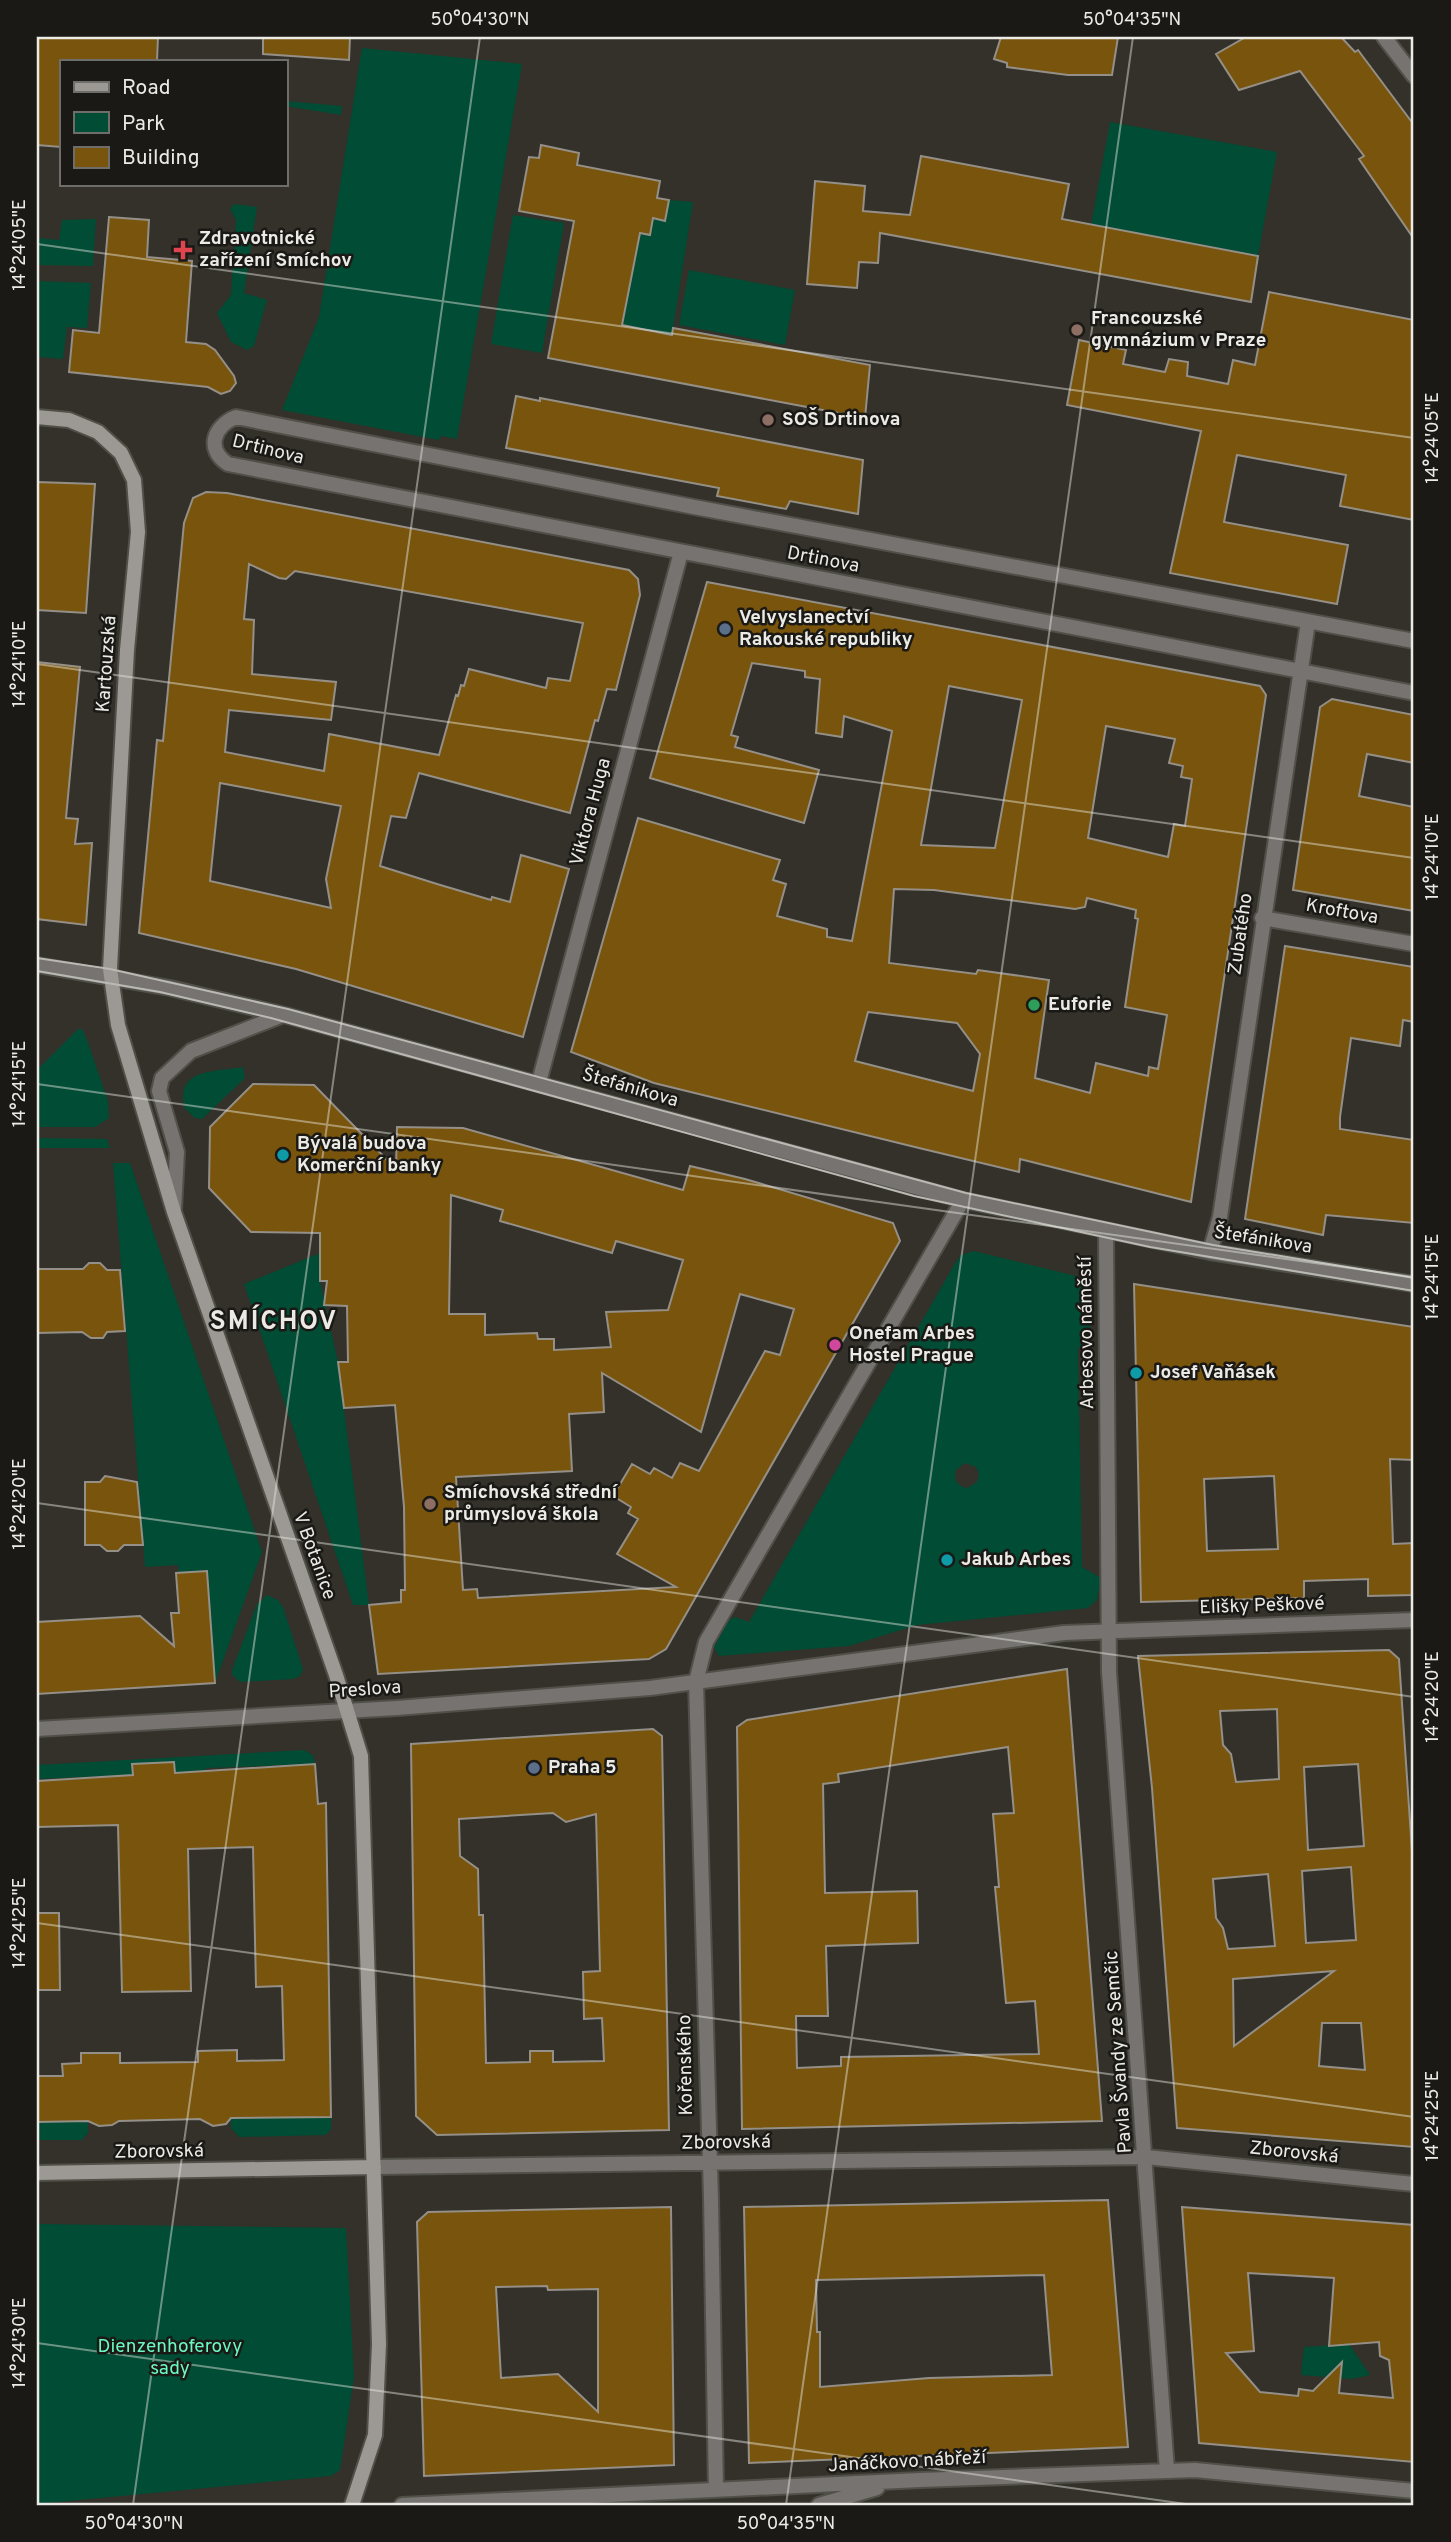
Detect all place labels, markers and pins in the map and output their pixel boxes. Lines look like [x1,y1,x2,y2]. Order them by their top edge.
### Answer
place label: Zdravotnické zařízení Smíchov [199,227,352,273]
marker: Zdravotnické zařízení Smíchov [173,240,193,260]
place label: Francouzské gymnázium v Praze [1091,307,1266,353]
marker: Francouzské gymnázium v Praze [1069,322,1085,338]
place label: SOŠ Drtinova [782,407,900,432]
marker: SOŠ Drtinova [760,412,776,428]
place label: Velvyslanectví Rakouské republiky [739,606,913,652]
marker: Velvyslanectví Rakouské republiky [717,621,733,637]
place label: Euforie [1048,993,1112,1017]
marker: Euforie [1026,997,1042,1013]
place label: Bývalá budova Komerční banky [297,1132,442,1178]
marker: Bývalá budova Komerční banky [275,1147,291,1163]
place label: Onefam Arbes Hostel Prague [849,1322,975,1368]
marker: Onefam Arbes Hostel Prague [827,1337,843,1353]
place label: Josef Vaňásek [1150,1361,1276,1385]
marker: Josef Vaňásek [1128,1365,1144,1381]
place label: Smíchovská střední průmyslová škola [444,1481,619,1527]
marker: Smíchovská střední průmyslová škola [422,1496,438,1512]
place label: Jakub Arbes [961,1548,1071,1572]
marker: Jakub Arbes [939,1552,955,1568]
place label: Praha 5 [548,1756,617,1780]
marker: Praha 5 [526,1760,542,1776]

